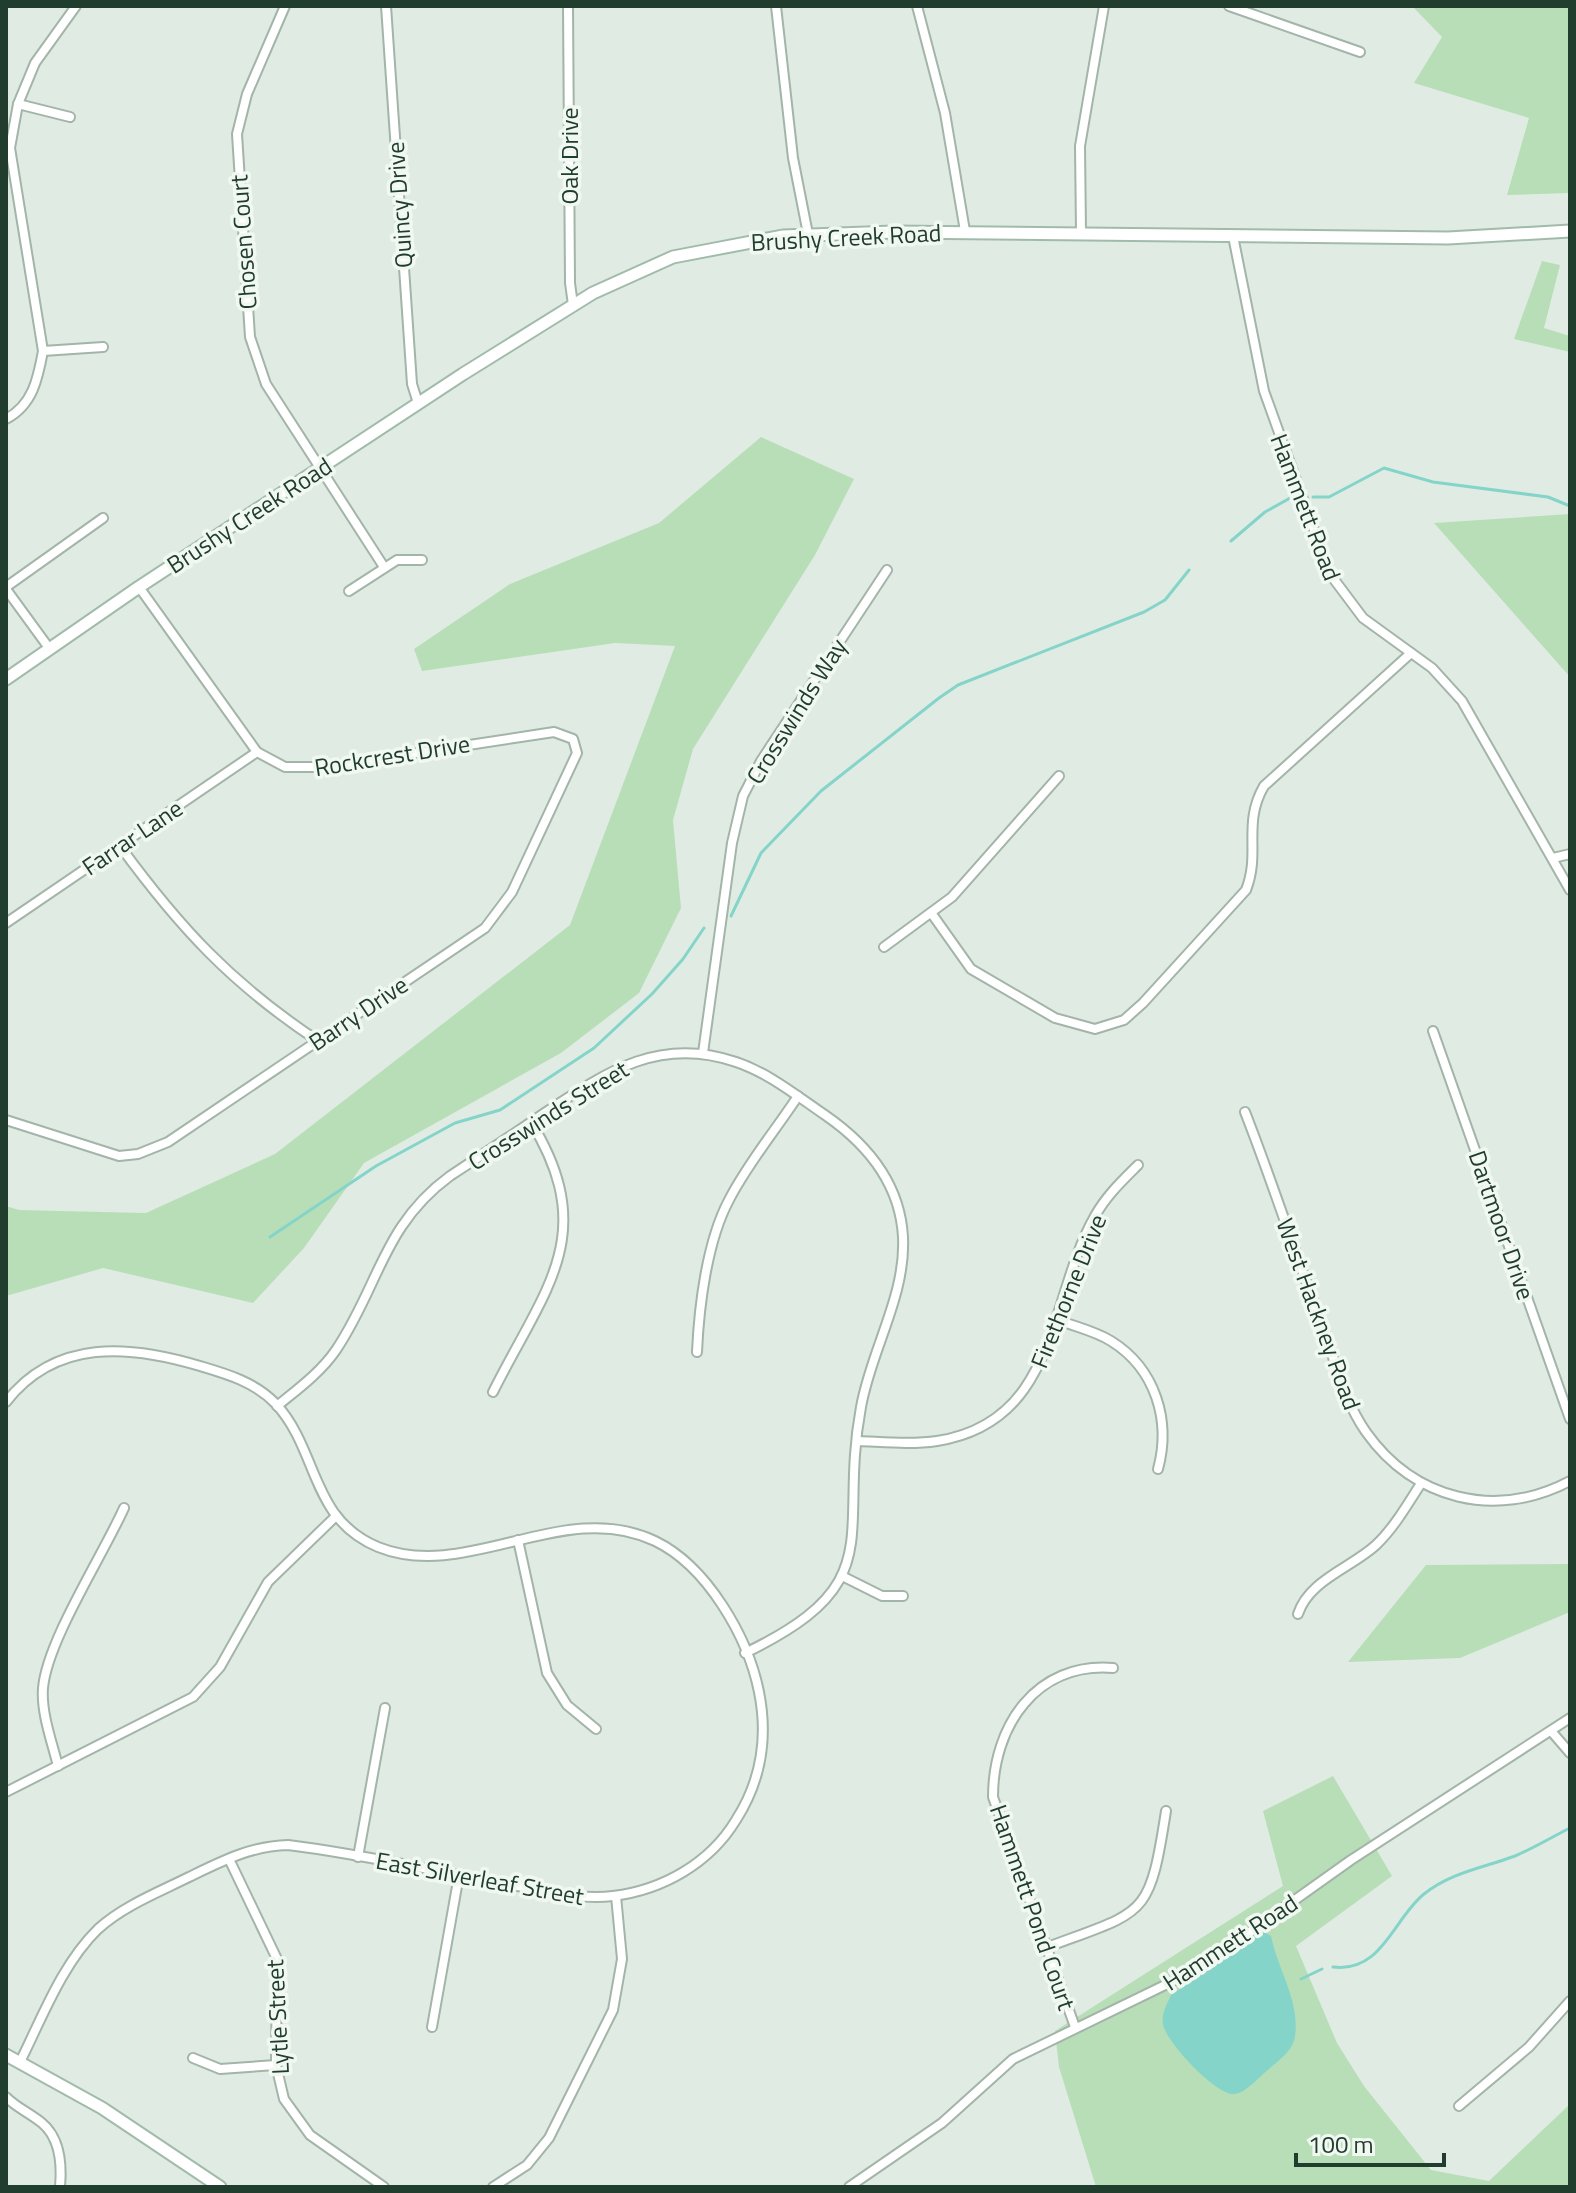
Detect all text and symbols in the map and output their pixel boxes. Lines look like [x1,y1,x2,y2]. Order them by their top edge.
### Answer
street label: Oak Drive [551,107,587,205]
street label: Quincy Drive [377,141,421,269]
street label: Chosen Court [220,173,266,311]
street label: Brushy Creek Road [750,214,942,260]
street label: Hammett Road [1262,428,1350,586]
street label: Brushy Creek Road [159,448,339,582]
street label: Crosswinds Way [737,631,855,791]
street label: Rockcrest Drive [312,725,472,785]
street label: Farrar Lane [74,790,190,884]
street label: Barry Drive [301,967,415,1059]
street label: Crosswinds Street [461,1051,636,1179]
street label: Dartmoor Drive [1460,1146,1544,1304]
street label: Firethorne Drive [1021,1209,1115,1373]
street label: West Hackney Road [1268,1213,1370,1415]
street label: Hammett Pond Court [981,1799,1085,2015]
street label: East Silverleaf Street [373,1842,587,1914]
street label: Hammett Road [1155,1885,1305,1999]
street label: Lytle Street [256,1958,298,2075]
scale bar [1296,2117,1444,2167]
text: 100 m [1308,2126,1374,2162]

